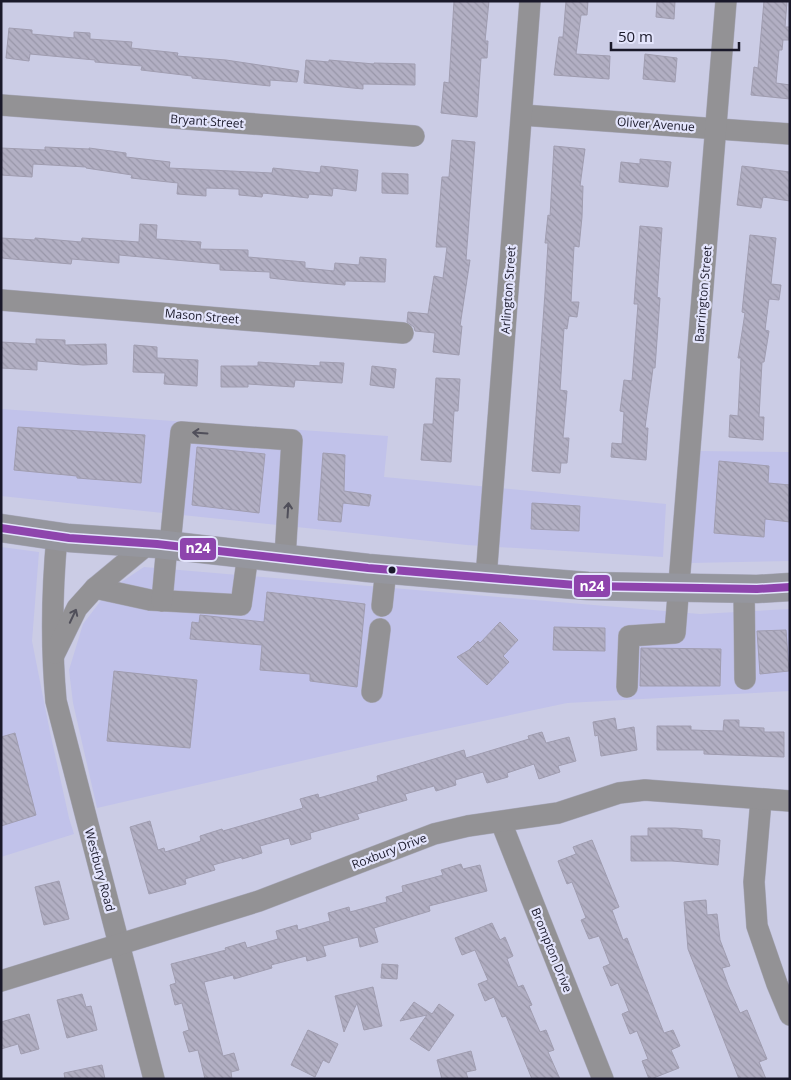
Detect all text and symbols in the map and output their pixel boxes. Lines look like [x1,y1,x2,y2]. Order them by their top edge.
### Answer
scale bar [611,20,738,52]
text: 50 m [618,26,653,46]
street label: Bryant Street [170,110,244,132]
street label: Oliver Avenue [617,113,696,135]
street label: Barrington Street [690,245,716,343]
street label: Arlington Street [496,246,520,334]
street label: Mason Street [164,304,240,328]
one-way arrow [192,428,208,438]
one-way arrow [283,502,292,518]
line badge: n24 [179,537,217,561]
text: n24 [185,538,211,557]
unlabelled marker [387,565,397,575]
line badge: n24 [573,574,611,598]
text: n24 [579,576,605,595]
one-way arrow [69,609,78,624]
street label: Westbury Road [81,827,119,913]
street label: Roxbury Drive [349,829,429,873]
street label: Brompton Drive [527,905,577,995]

